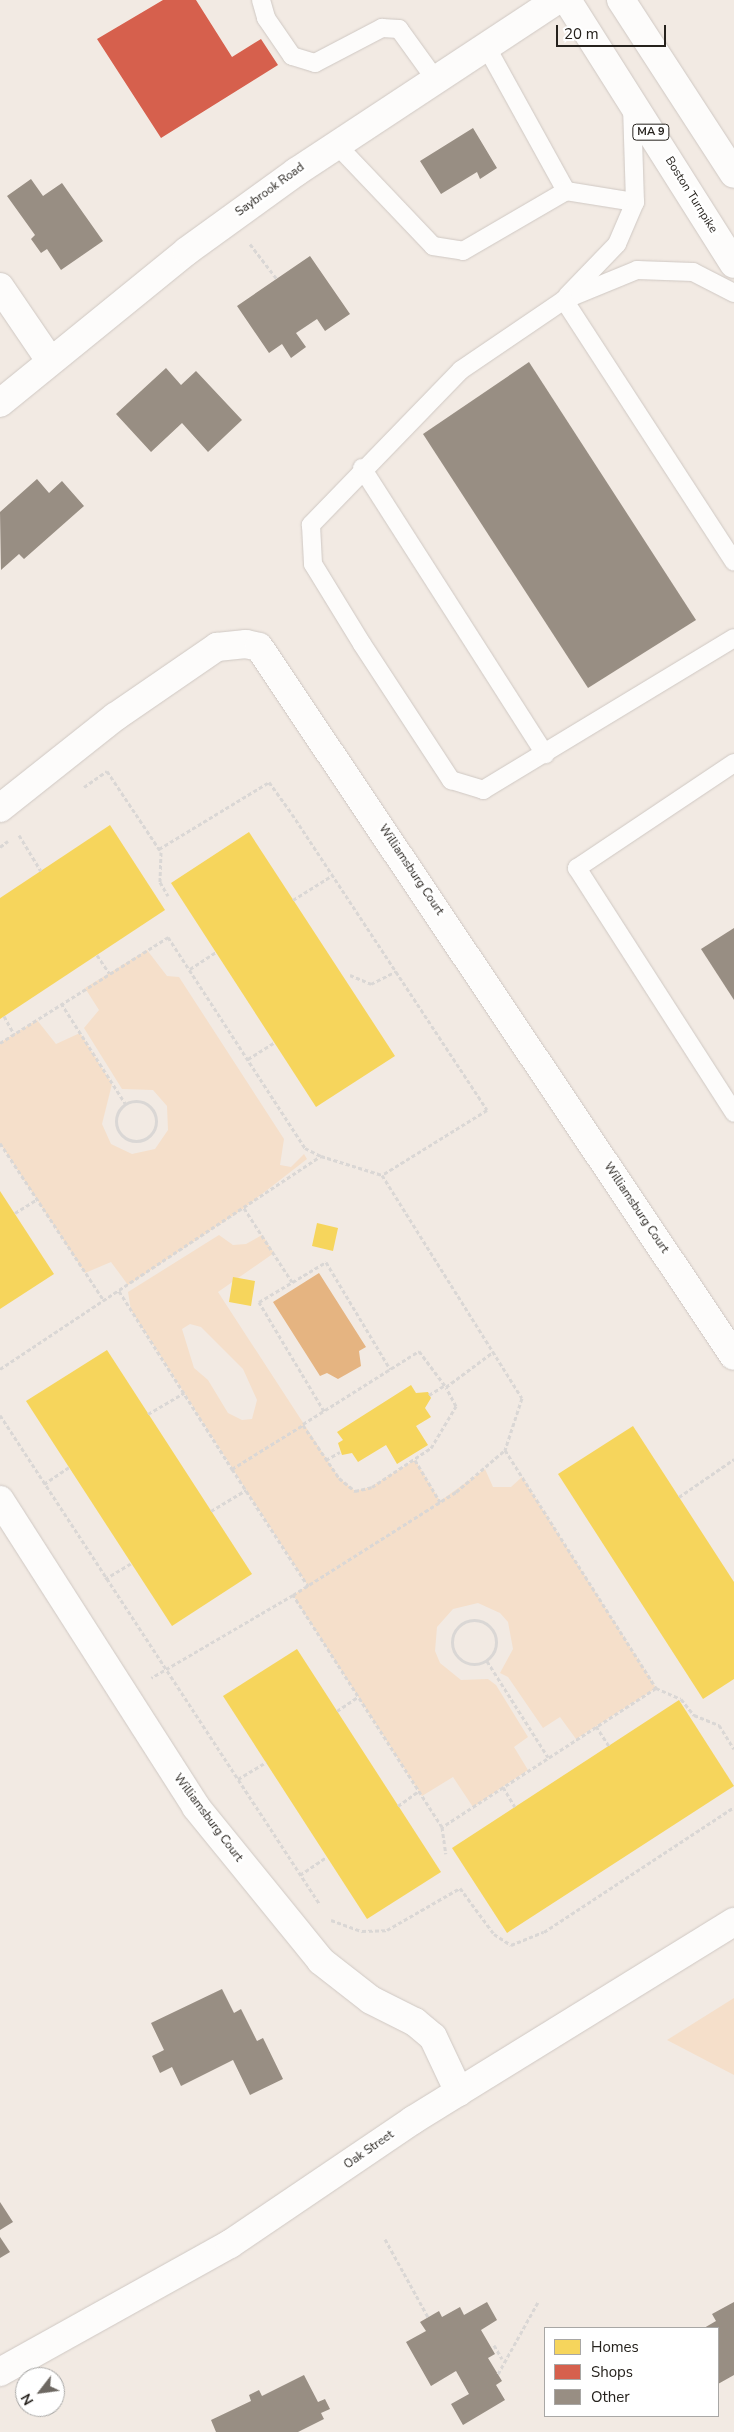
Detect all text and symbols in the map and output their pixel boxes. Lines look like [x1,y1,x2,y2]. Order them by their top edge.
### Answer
scale bar [559,15,669,47]
text: 20 m [564,24,599,44]
road number: MA 9 [632,124,670,140]
street label: Boston Turnpike [662,154,720,236]
street label: Saybrook Road [233,160,307,220]
street label: Williamsburg Court [375,822,447,918]
street label: Williamsburg Court [600,1160,672,1256]
street label: Williamsburg Court [170,1771,246,1865]
street label: Oak Street [341,2128,397,2172]
legend [544,2327,719,2417]
text: Homes [591,2337,639,2357]
text: Shops [591,2362,633,2382]
north arrow [15,2367,65,2417]
text: Other [591,2387,630,2407]
text: N [17,2390,38,2409]

